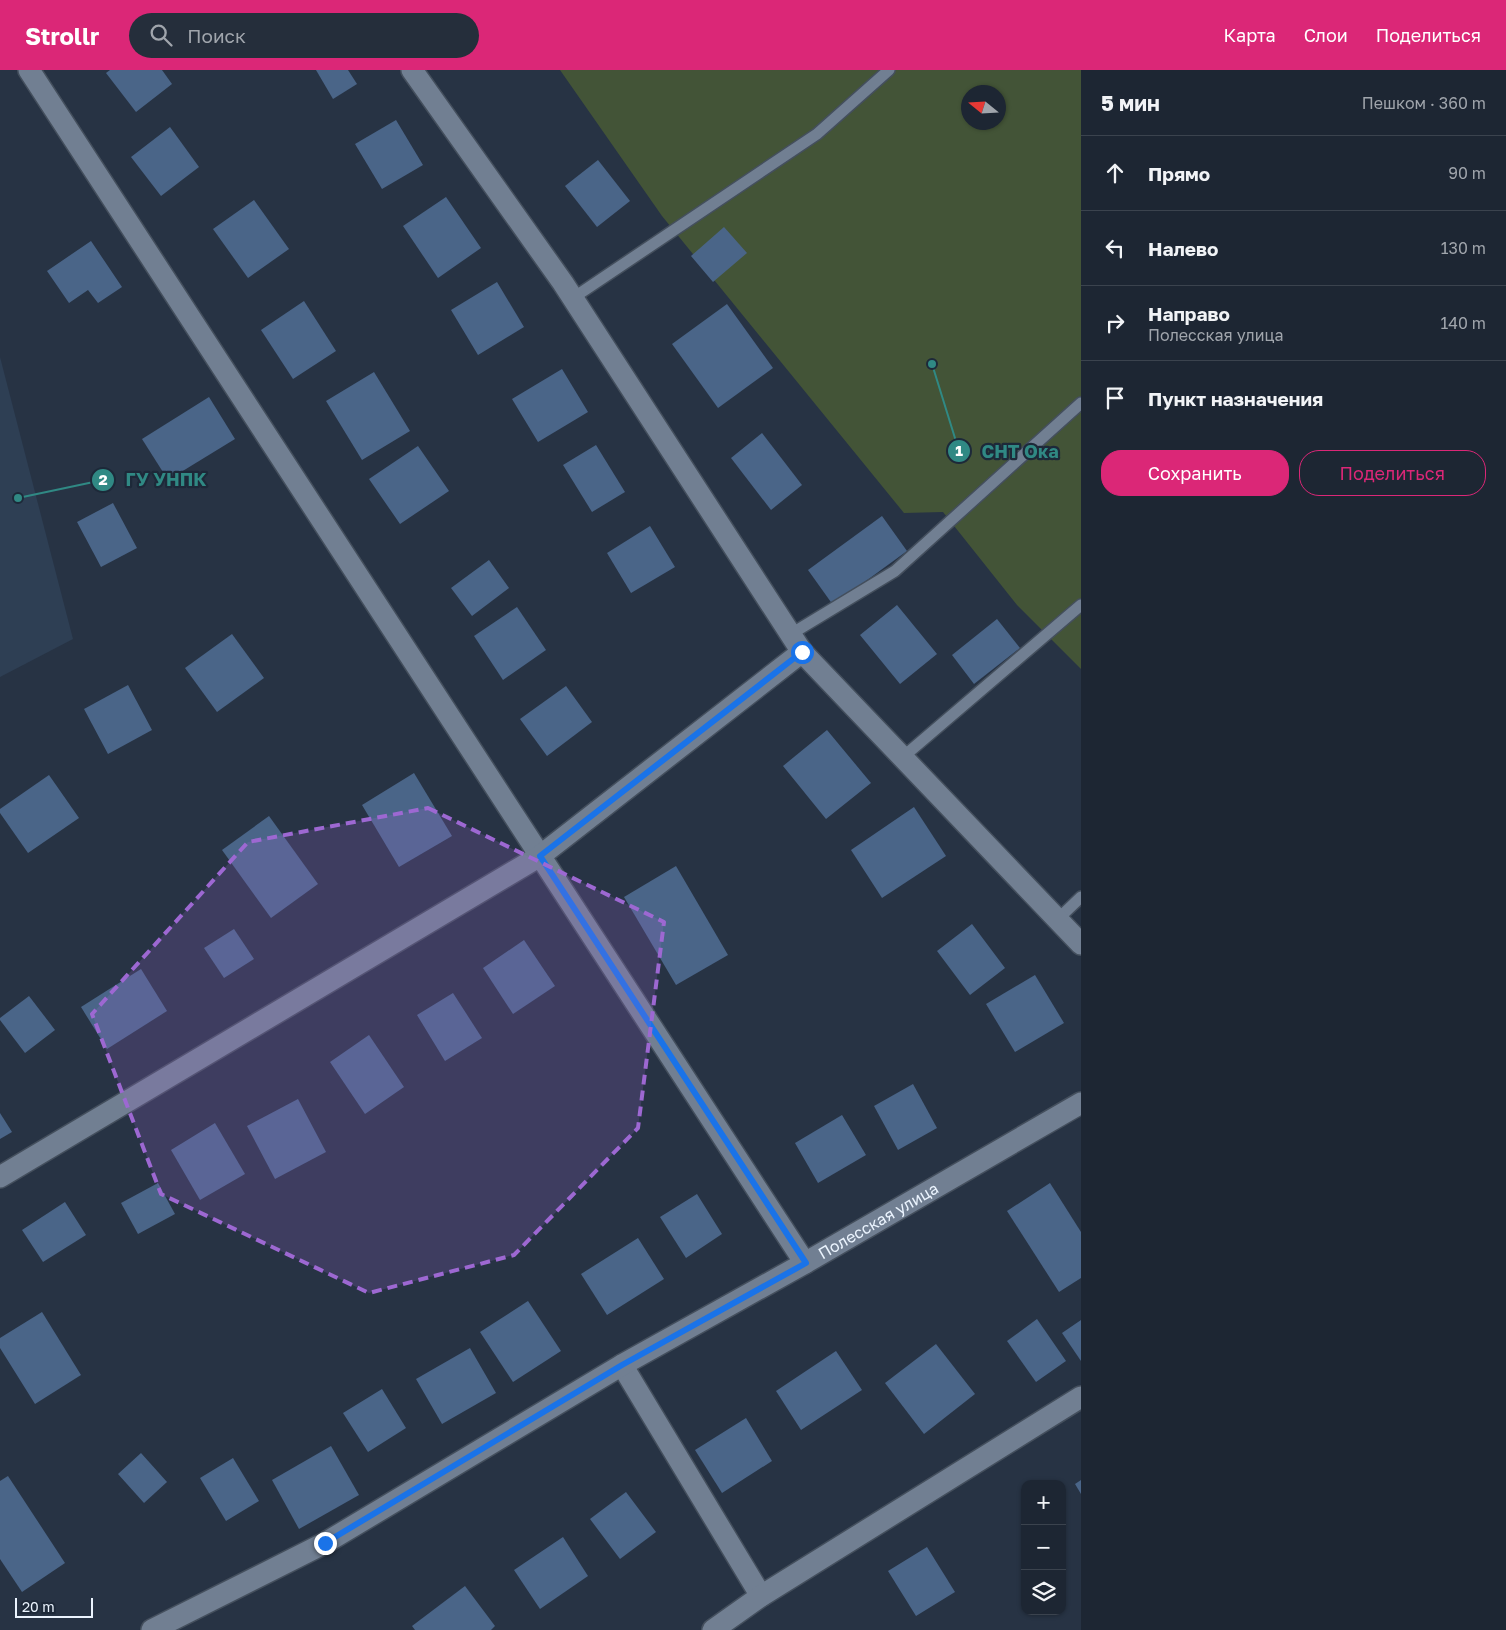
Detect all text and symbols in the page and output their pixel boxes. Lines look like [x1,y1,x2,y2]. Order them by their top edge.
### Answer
search box [129,13,479,58]
text: Strollr [25,21,99,50]
icon: search [147,21,175,49]
text: Поиск [187,24,246,47]
text: Карта [1224,24,1276,46]
text: Слои [1304,24,1348,46]
text: Поделиться [1376,24,1481,46]
north arrow [961,85,1006,130]
text: 5 мин [1101,90,1160,116]
text: Пешком · 360 m [1362,93,1486,113]
icon: ahead [1101,159,1129,187]
text: Прямо [1148,162,1210,185]
text: 90 m [1448,163,1486,183]
icon: left [1101,234,1129,262]
text: Налево [1148,237,1218,260]
text: 130 m [1441,238,1486,258]
text: Направо [1148,302,1230,325]
icon: right [1101,309,1129,337]
text: 140 m [1440,313,1486,333]
text: Полесская улица [1148,325,1284,345]
icon: arrive [1101,384,1129,412]
text: Пункт назначения [1148,387,1323,410]
callout: СНТ Ока [946,435,1068,468]
text: СНТ Ока [981,440,1059,462]
text: 1 [955,441,963,459]
button: Сохранить [1101,450,1289,496]
button: Поделиться [1299,450,1486,496]
callout: ГУ УНПК [91,463,217,496]
text: ГУ УНПК [126,468,206,490]
text: 2 [98,470,108,488]
route start [791,641,814,664]
street label: Полесская улица [814,1178,942,1263]
map controls [1021,1480,1066,1615]
button: + [1021,1480,1066,1525]
button: − [1021,1525,1066,1570]
route end [314,1532,337,1555]
button: layers [1021,1570,1066,1615]
scale bar [15,1595,92,1618]
text: 20 m [22,1598,55,1615]

